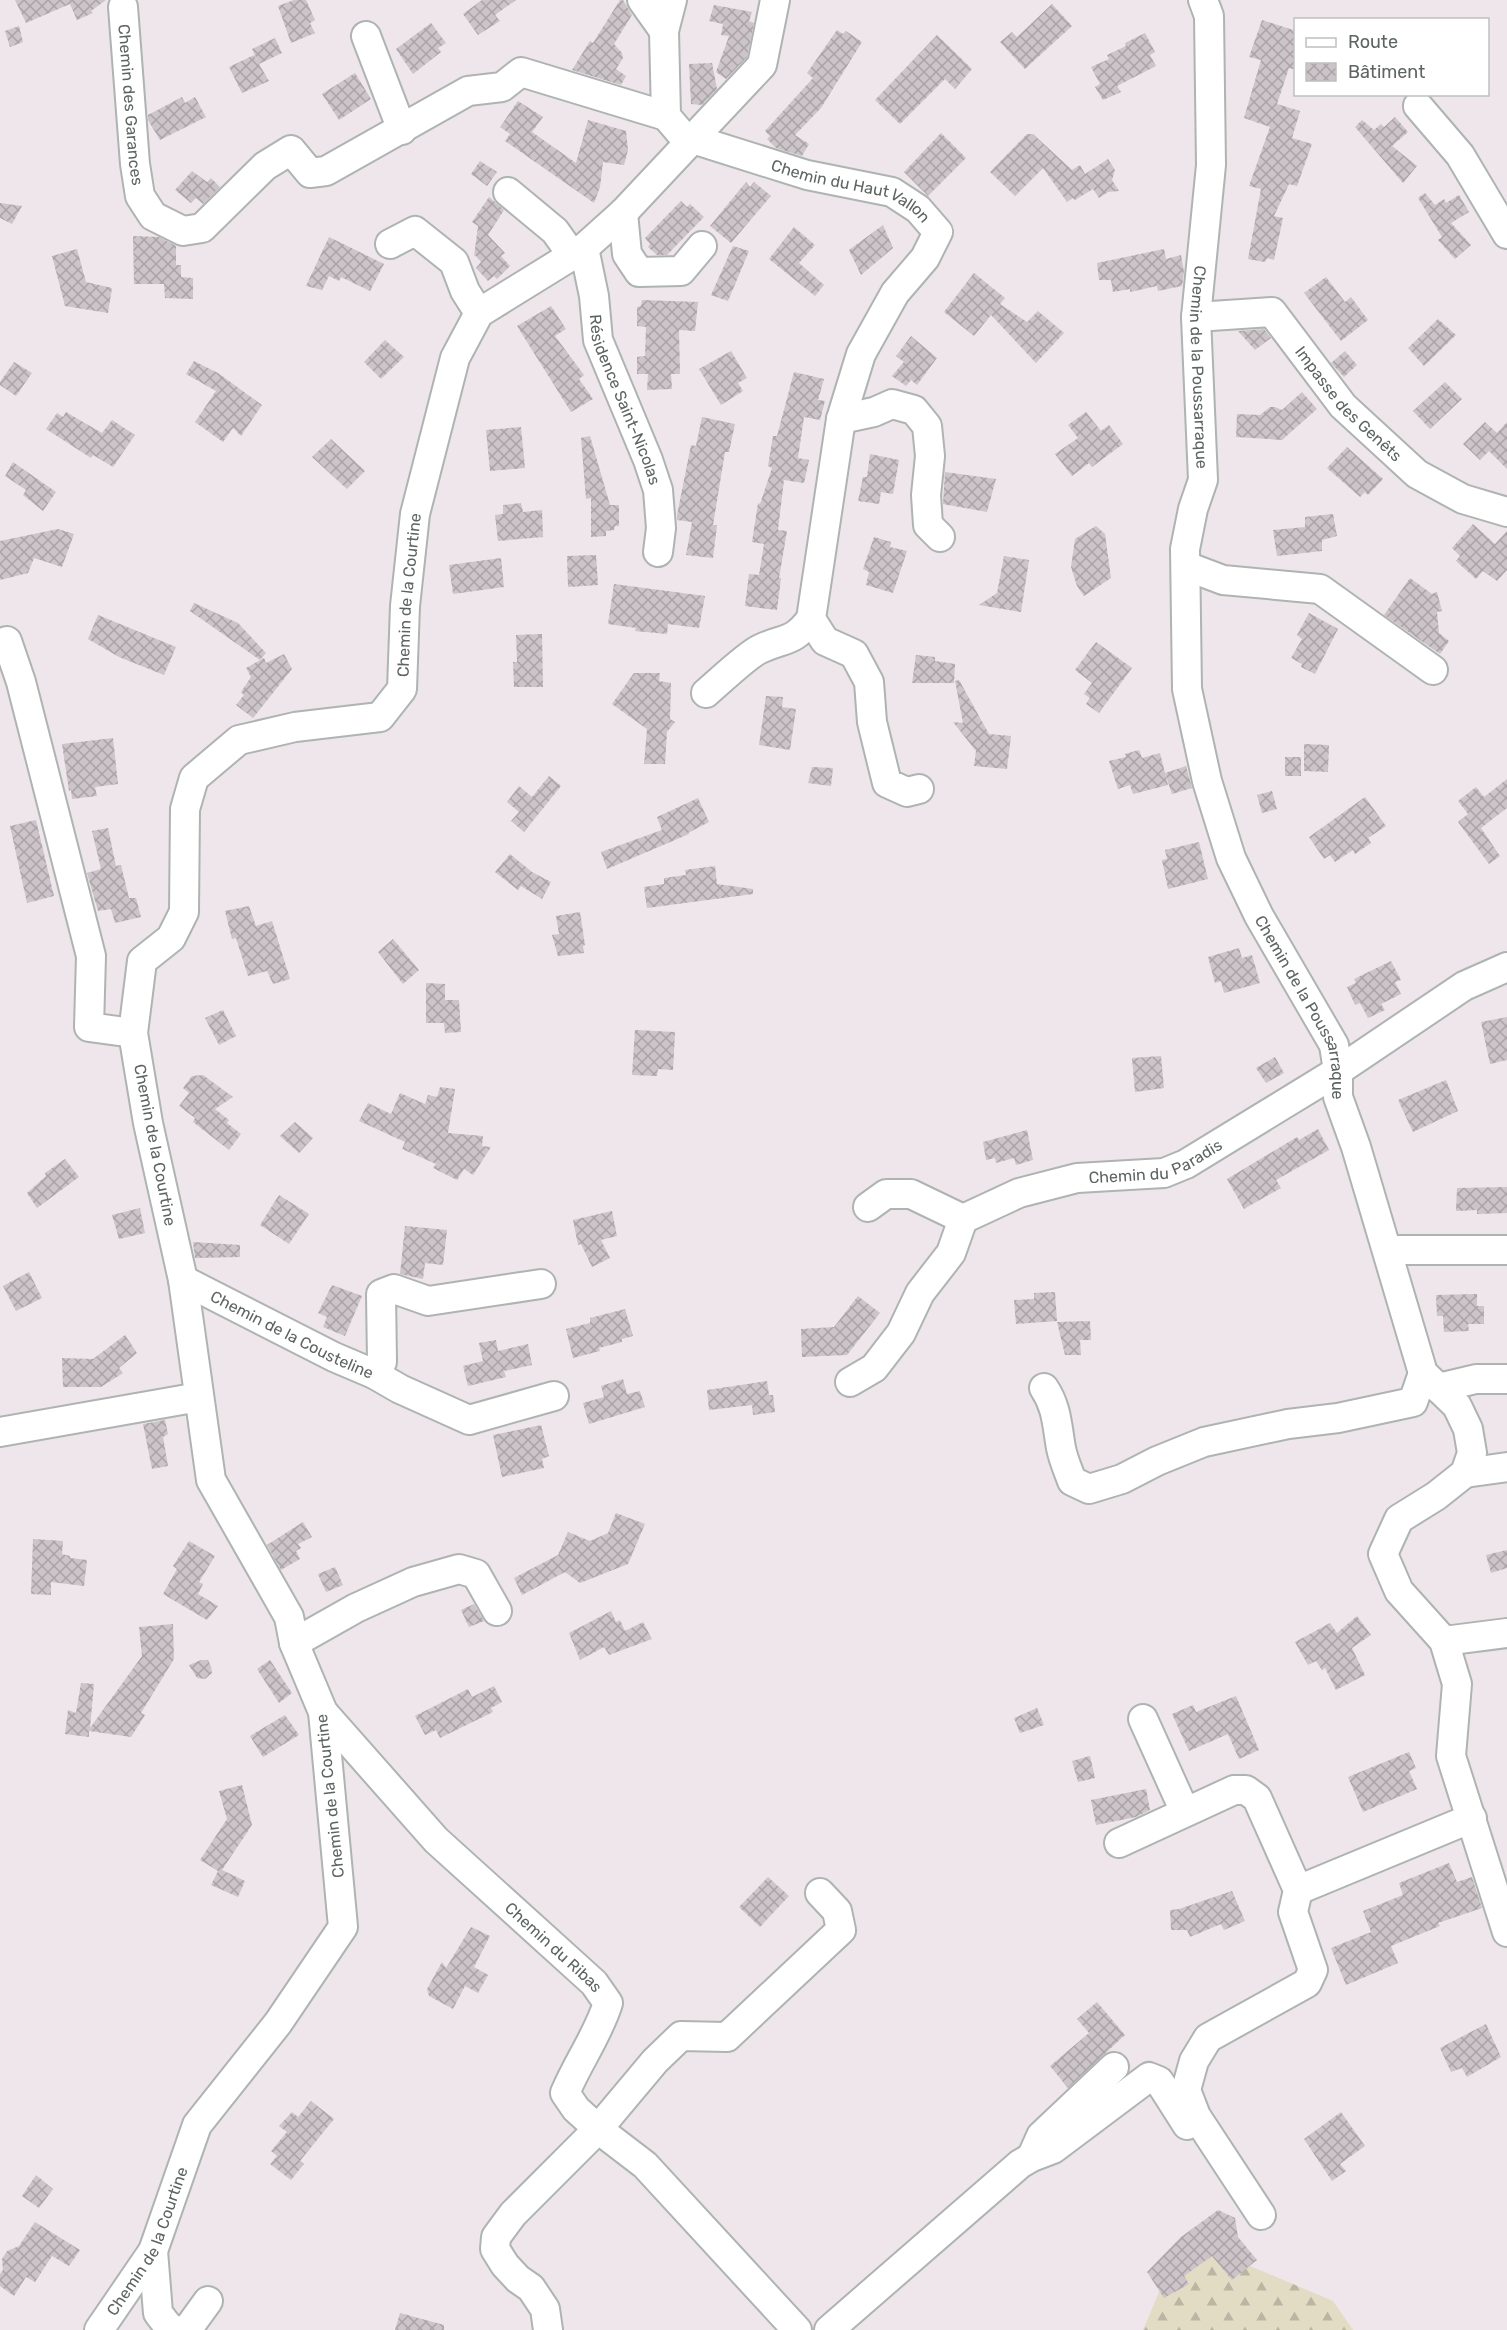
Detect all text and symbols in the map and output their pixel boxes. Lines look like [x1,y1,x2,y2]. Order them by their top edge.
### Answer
legend [1294,18,1489,96]
street label: Chemin des Garances [115,23,148,187]
text: Route [1348,31,1398,53]
text: Bâtiment [1348,61,1425,83]
street label: Chemin du Haut Vallon [769,155,935,226]
street label: Chemin de la Poussarraque [1186,265,1212,469]
street label: Résidence Saint-Nicolas [586,313,665,487]
street label: Impasse des Genêts [1292,342,1406,465]
street label: Chemin de la Courtine [393,512,425,677]
street label: Chemin de la Poussarraque [1251,912,1348,1100]
street label: Chemin de la Courtine [130,1062,180,1228]
street label: Chemin du Paradis [1088,1135,1225,1187]
street label: Chemin de la Cousteline [207,1286,377,1382]
street label: Chemin de la Courtine [312,1713,348,1879]
street label: Chemin du Ribas [501,1898,607,1996]
street label: Chemin de la Courtine [102,2164,191,2319]

